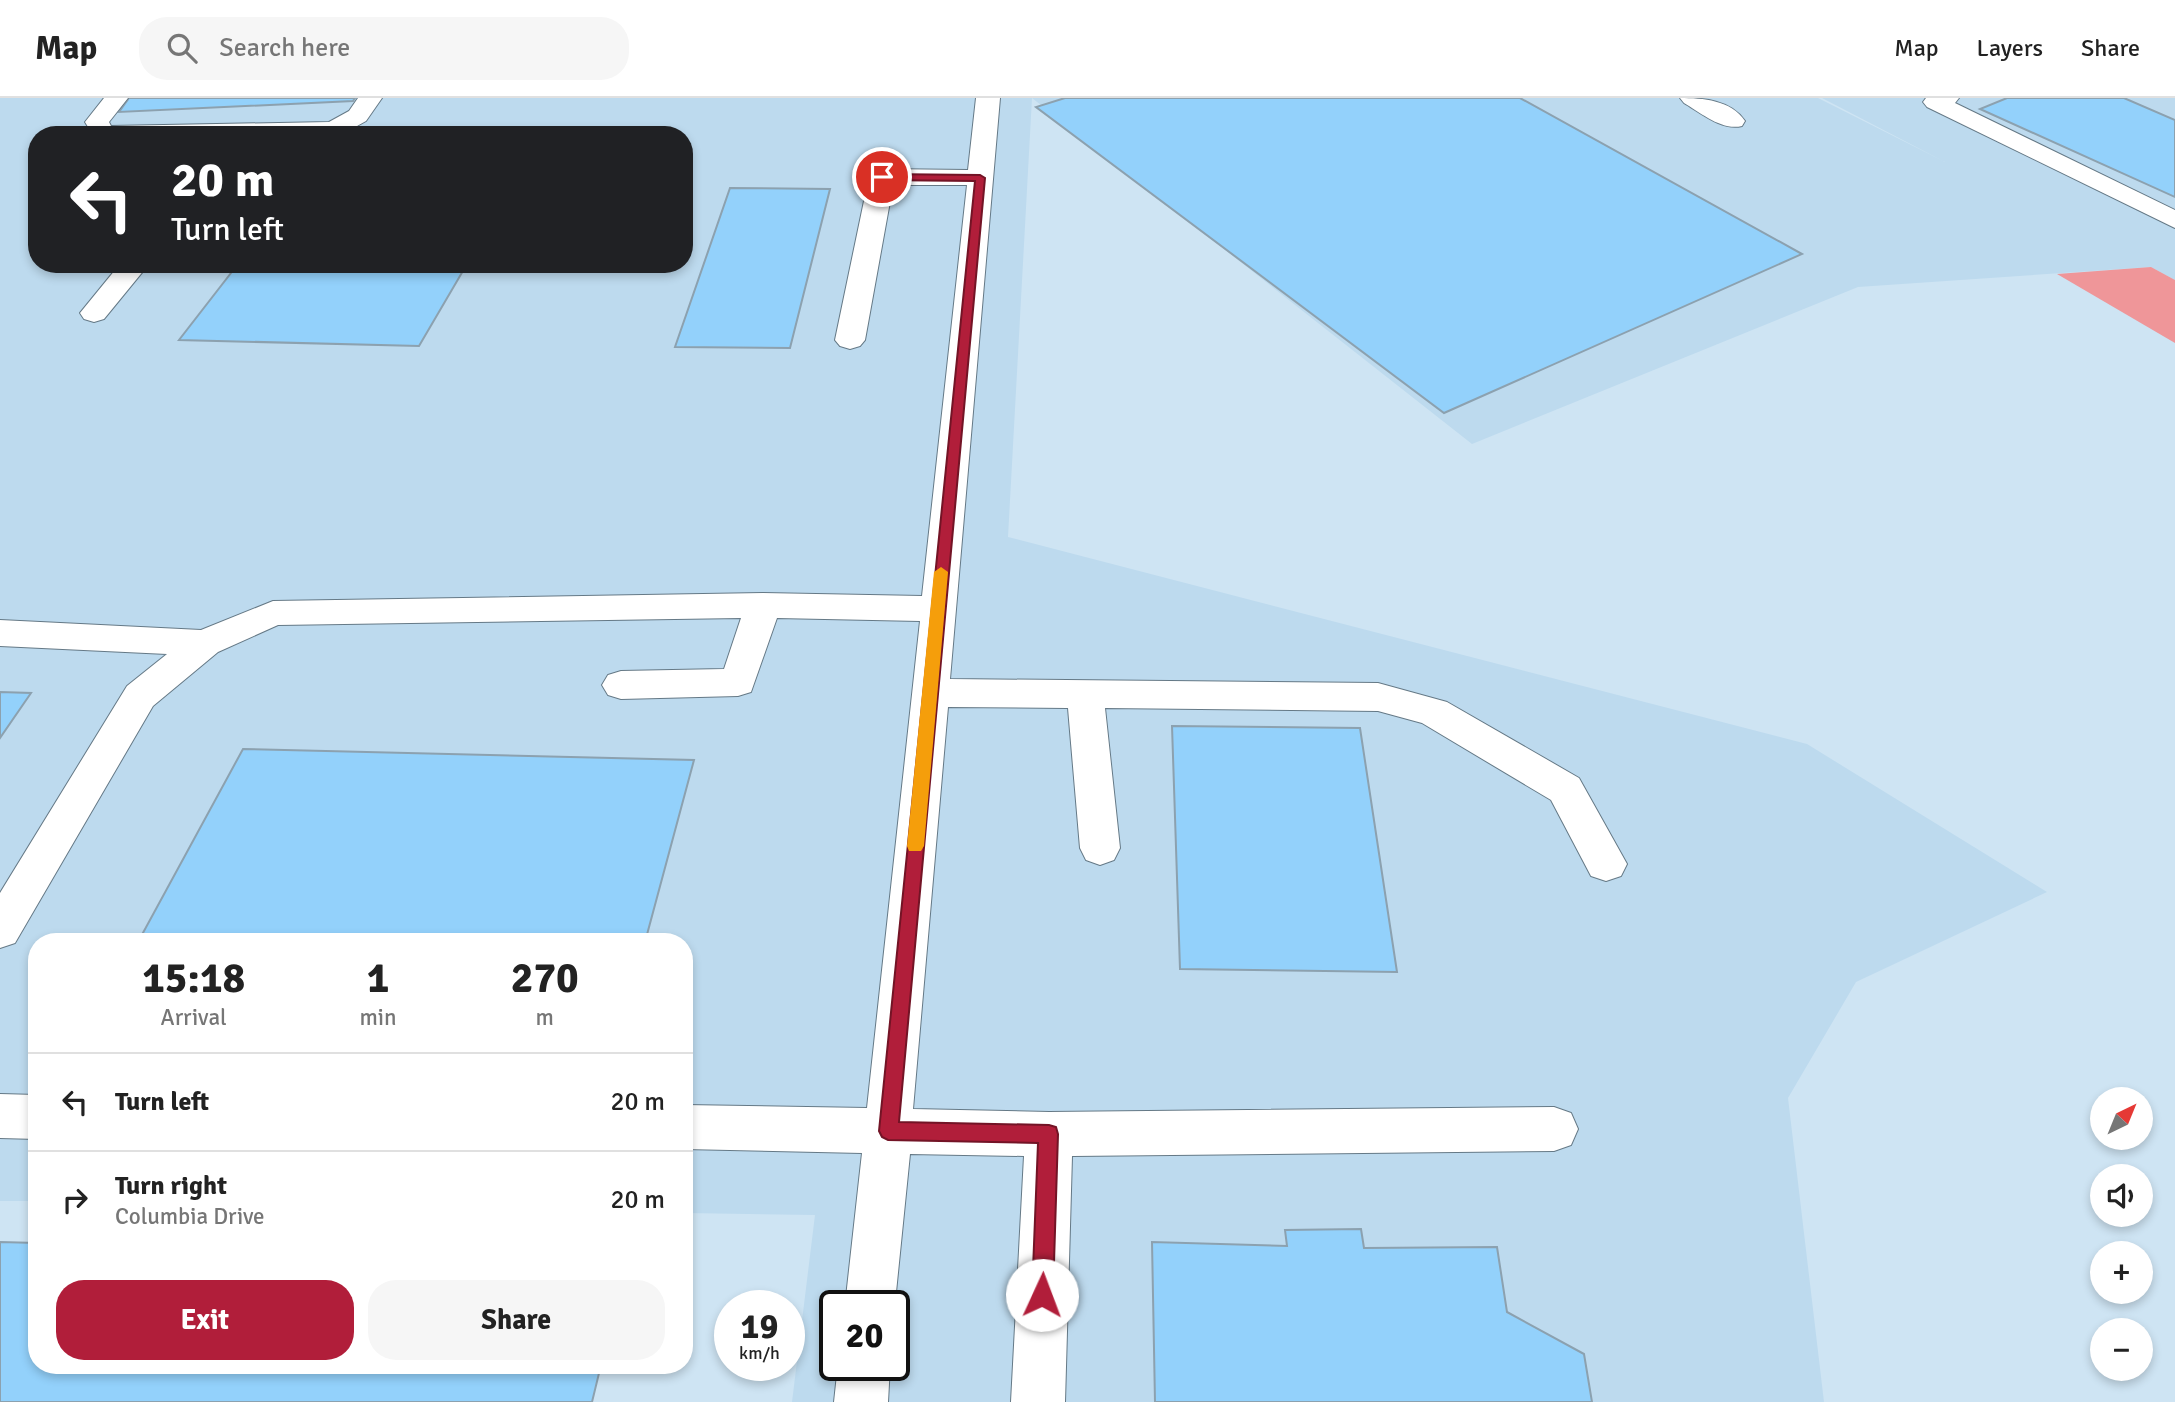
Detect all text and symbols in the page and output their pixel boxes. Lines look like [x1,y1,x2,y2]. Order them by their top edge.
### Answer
search box [139,17,629,80]
text: Map [35,28,97,69]
icon: search [163,29,201,67]
text: Search here [219,32,350,64]
text: Map [1894,33,1939,63]
text: Layers [1977,33,2043,63]
text: Share [2081,33,2140,63]
pin [852,147,912,207]
text: 20 m [171,150,274,210]
icon: left [56,154,147,245]
icon: arrive [863,158,901,196]
text: Turn left [171,210,284,249]
text: 15:18 [142,953,245,1004]
text: 1 [367,953,389,1004]
text: 270 [511,953,579,1004]
text: Arrival [161,1003,227,1032]
text: min [359,1003,397,1032]
text: m [536,1003,554,1032]
icon: left [56,1083,94,1121]
text: Turn left [115,1086,209,1118]
text: 20 m [610,1086,665,1118]
north arrow [2090,1087,2152,1150]
map controls [2090,1087,2153,1381]
button: sound [2090,1164,2153,1227]
text: Turn right [115,1170,227,1202]
icon: right [56,1181,94,1219]
text: 20 m [610,1184,665,1216]
text: Columbia Drive [115,1202,265,1231]
button: + [2090,1241,2153,1304]
position arrow [1005,1258,1079,1332]
button: Exit [56,1280,354,1360]
button: Share [368,1280,665,1360]
speed limit sign: 20 [819,1290,910,1381]
text: 19 [741,1305,778,1348]
button: − [2090,1318,2153,1381]
text: km/h [739,1342,780,1364]

